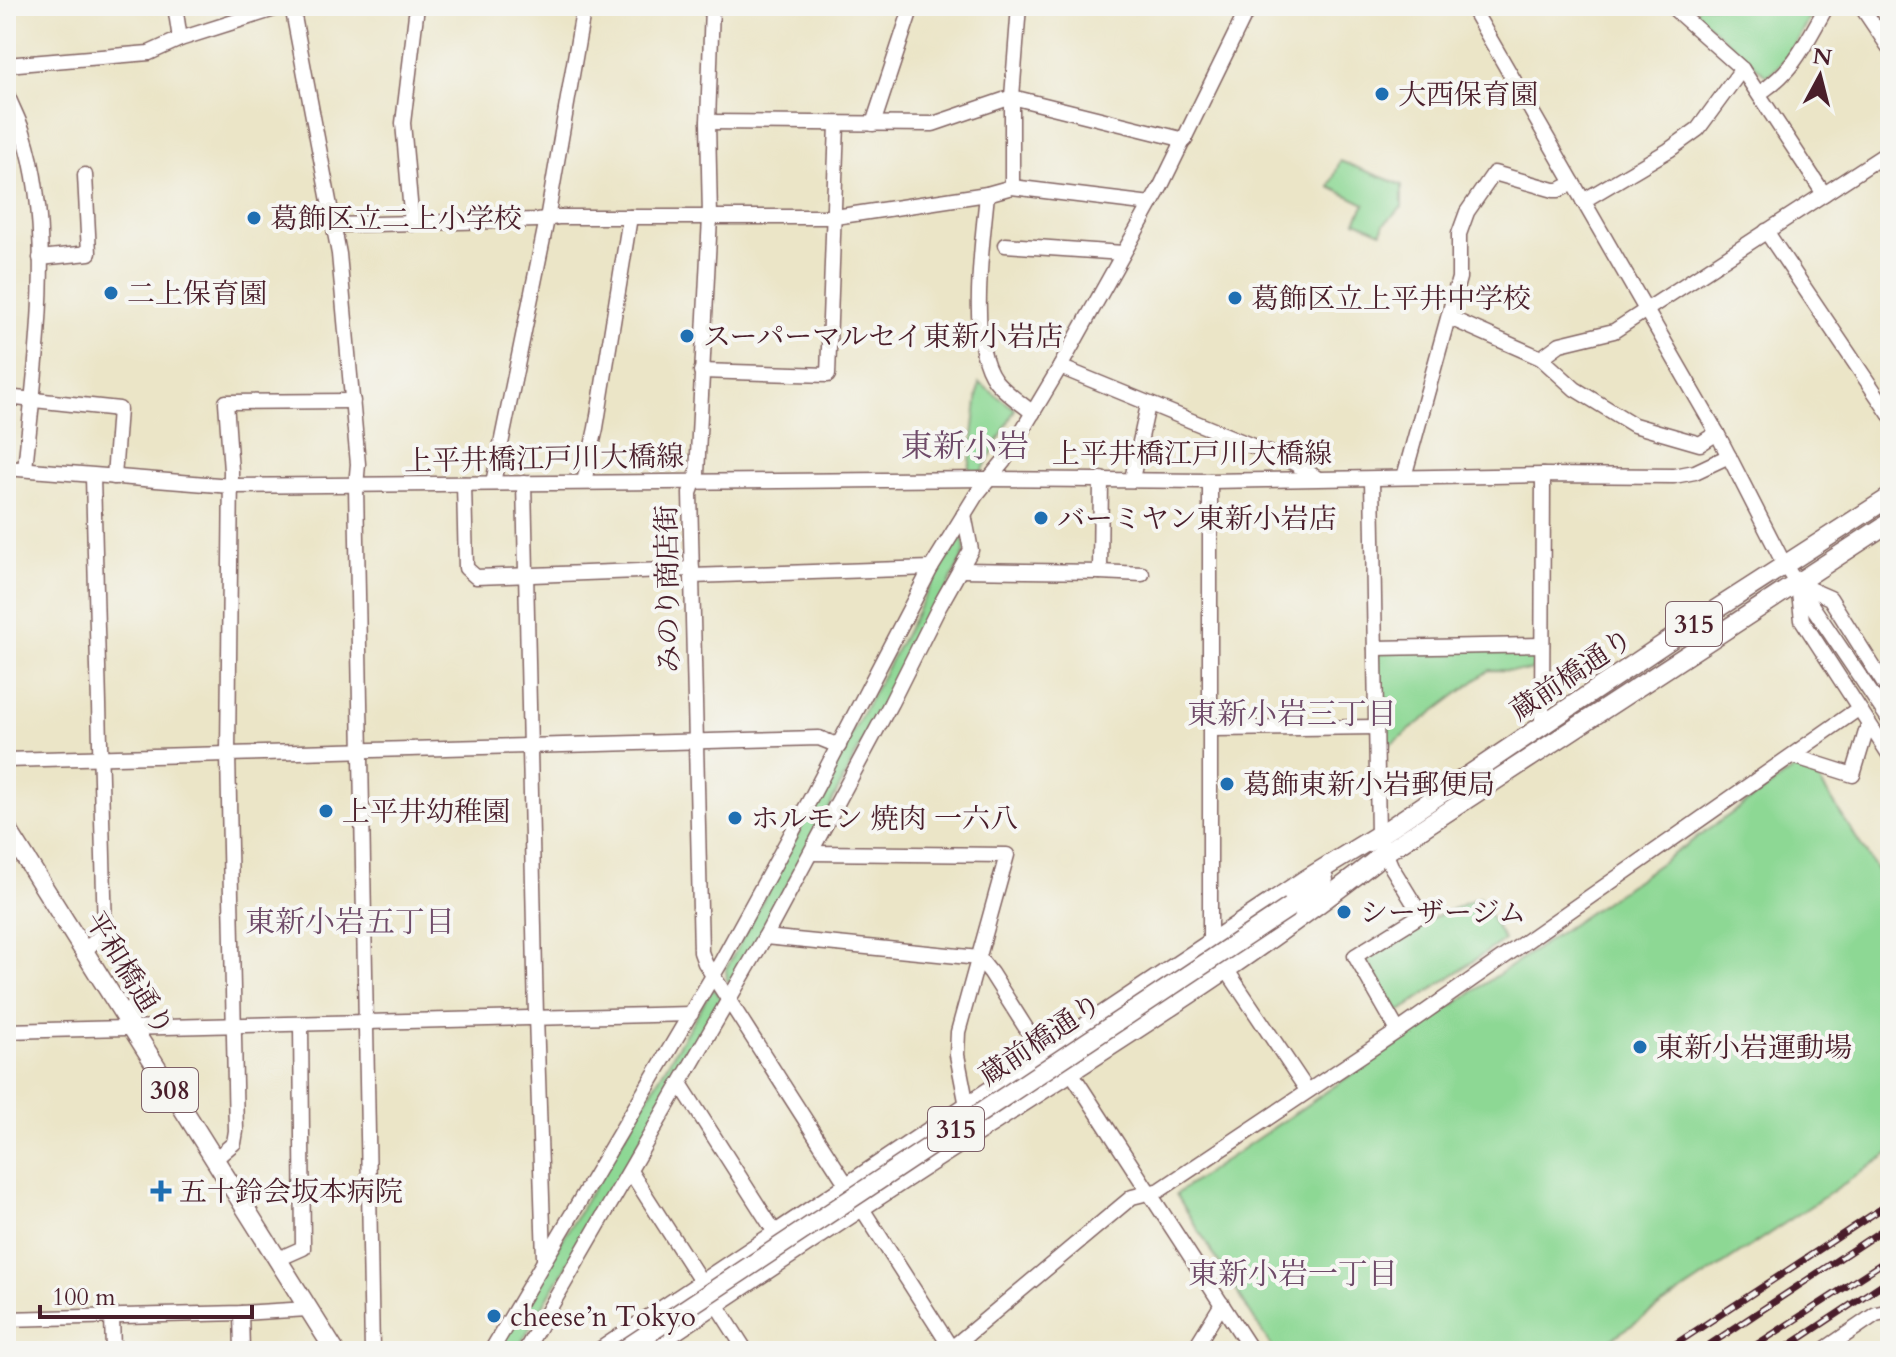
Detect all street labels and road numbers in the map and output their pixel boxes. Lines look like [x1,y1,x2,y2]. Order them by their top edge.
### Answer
street label: 上平井橋江戸川大橋線 [1052,435,1332,473]
street label: 上平井橋江戸川大橋線 [404,438,684,480]
street label: みのり商店街 [648,505,688,673]
road number: 315 [1666,602,1722,646]
street label: 蔵前橋通り [1503,620,1640,730]
street label: 平和橋通り [76,904,182,1043]
street label: 蔵前橋通り [972,985,1109,1095]
road number: 308 [142,1068,198,1112]
road number: 315 [928,1107,984,1151]

